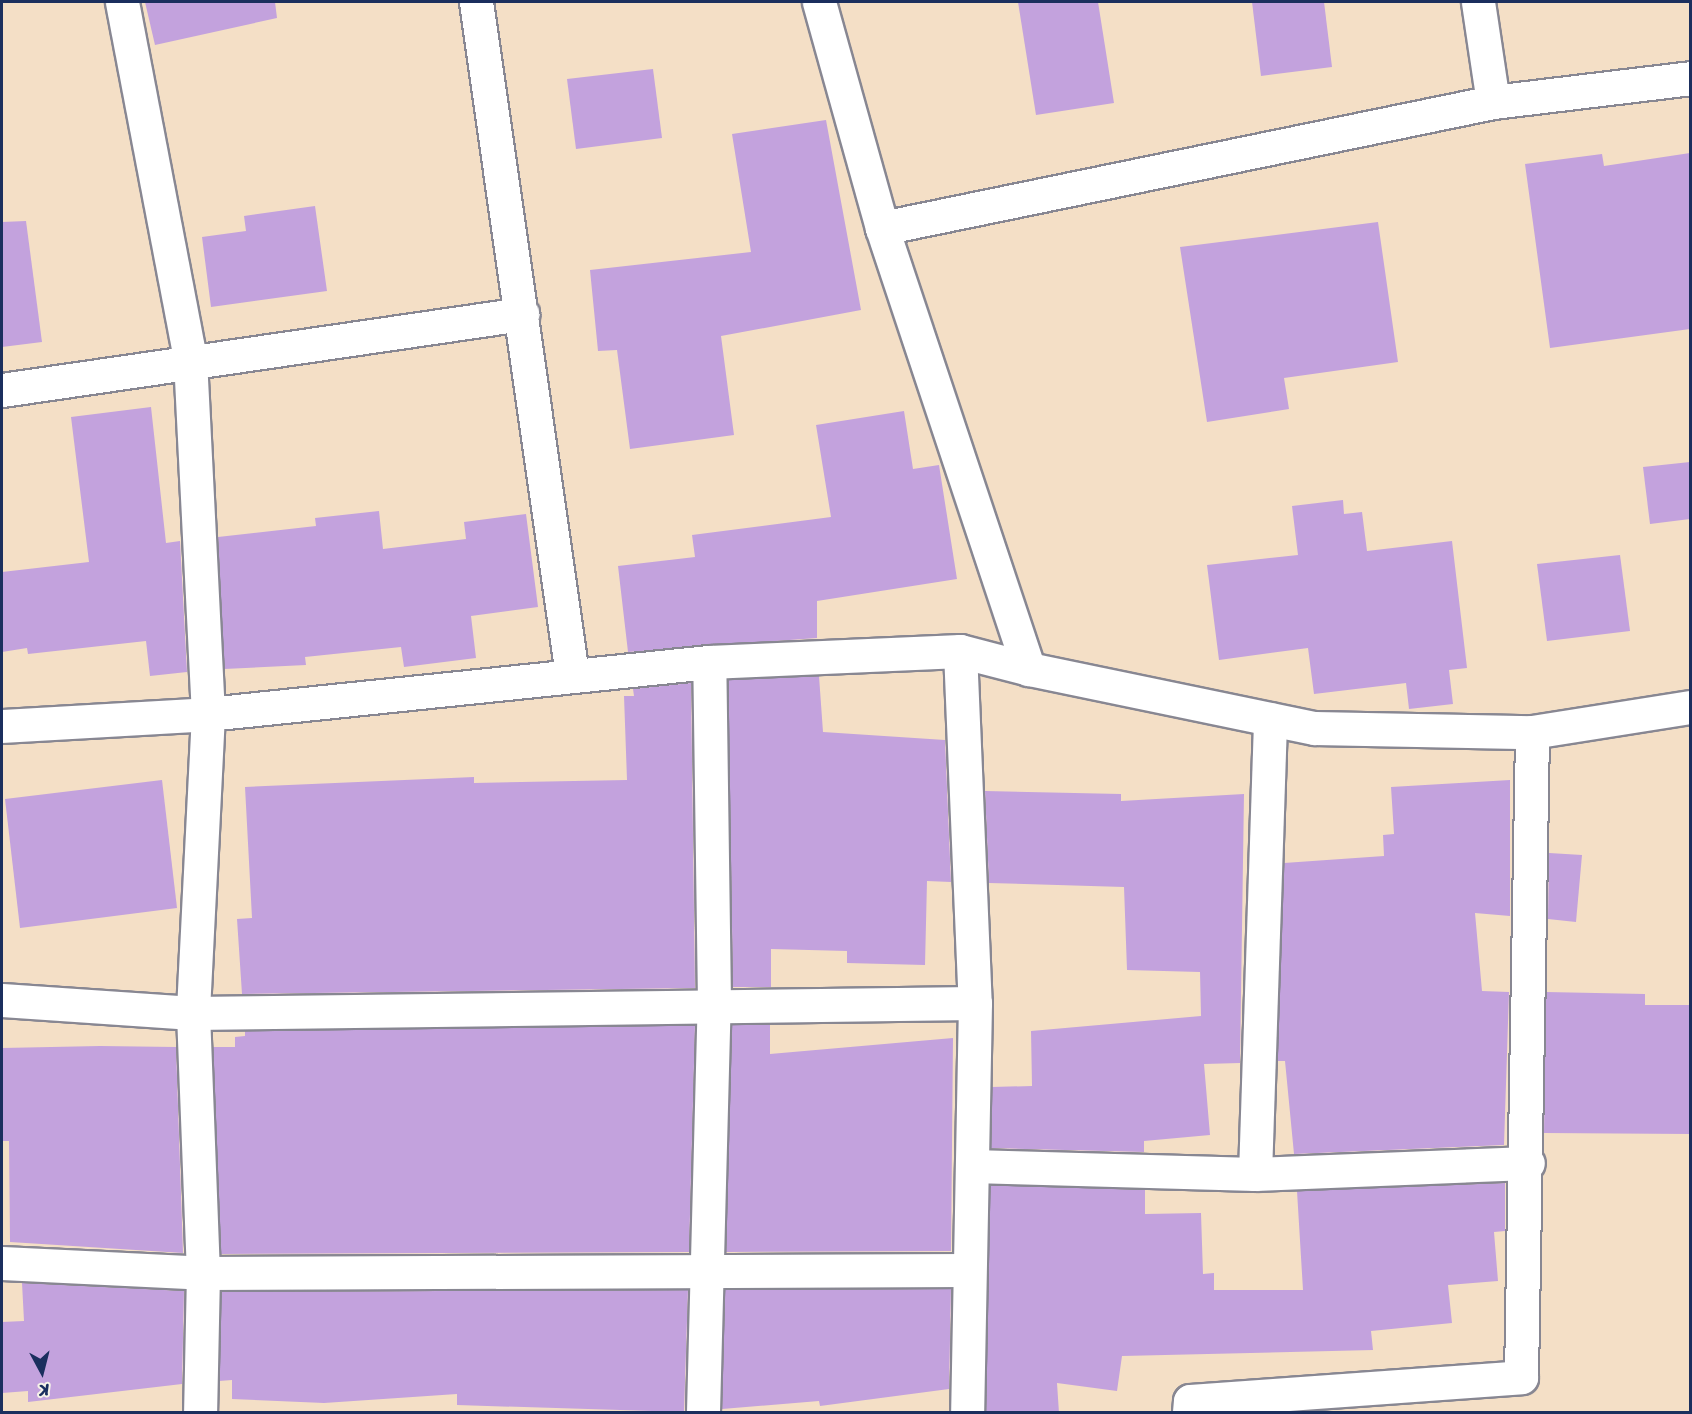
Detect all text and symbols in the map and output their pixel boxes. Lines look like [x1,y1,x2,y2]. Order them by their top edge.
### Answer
north arrow [12,1342,72,1402]
text: K [38,1375,51,1405]

